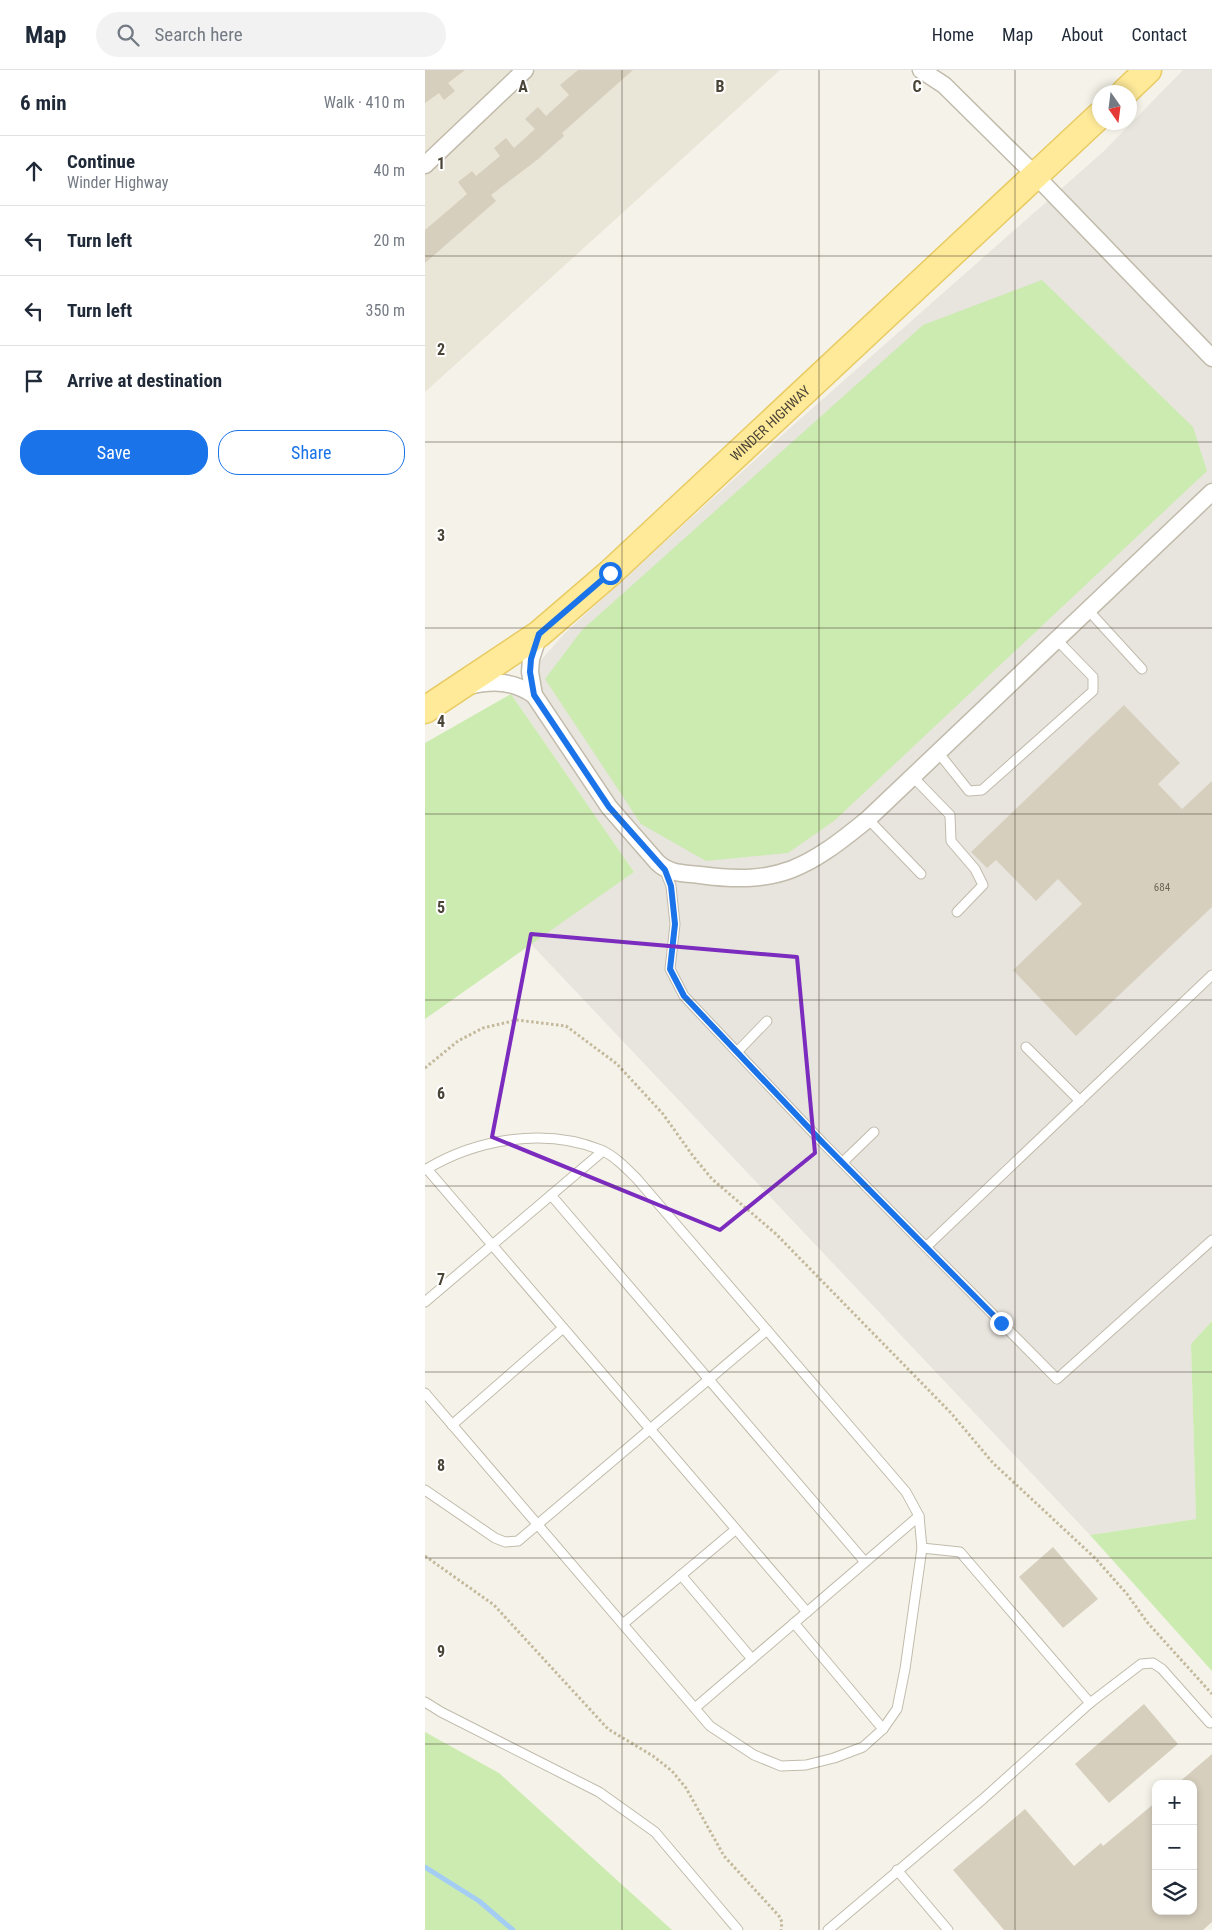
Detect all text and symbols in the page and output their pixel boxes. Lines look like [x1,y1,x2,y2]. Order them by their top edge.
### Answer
search box [96,12,446,57]
text: Map [25,21,66,49]
icon: search [114,21,142,49]
text: Search here [154,23,243,46]
text: Home [932,24,974,45]
text: Map [1002,24,1033,45]
text: About [1061,24,1103,45]
text: Contact [1131,24,1187,45]
text: A [518,77,528,96]
text: B [716,77,725,96]
text: C [912,77,922,96]
north arrow [1092,85,1137,130]
text: 6 min [20,91,67,115]
text: Walk · 410 m [324,93,405,112]
text: Continue [67,150,135,173]
text: 1 [437,154,445,173]
icon: ahead [20,157,48,185]
text: 40 m [373,161,405,180]
text: Winder Highway [67,173,168,192]
icon: left [20,227,48,255]
text: Turn left [67,229,132,252]
text: 20 m [373,231,405,250]
icon: left [20,297,48,325]
text: Turn left [67,299,132,322]
text: 350 m [366,301,405,320]
text: 2 [437,340,445,359]
icon: arrive [20,367,48,395]
text: Arrive at destination [67,369,222,392]
street label: WINDER HIGHWAY [727,382,814,464]
button: Save [20,430,208,475]
button: Share [218,430,405,475]
text: 3 [437,526,445,545]
route start [599,562,622,585]
text: 4 [437,712,445,731]
house number: 684 [1154,881,1171,894]
text: 5 [437,898,445,917]
text: 6 [437,1084,445,1103]
text: 7 [437,1270,445,1289]
route end [990,1312,1013,1335]
text: 8 [437,1456,445,1475]
text: 9 [437,1642,445,1661]
map controls [1152,1780,1197,1915]
button: + [1152,1780,1197,1825]
button: − [1152,1825,1197,1870]
button: layers [1152,1870,1197,1915]

